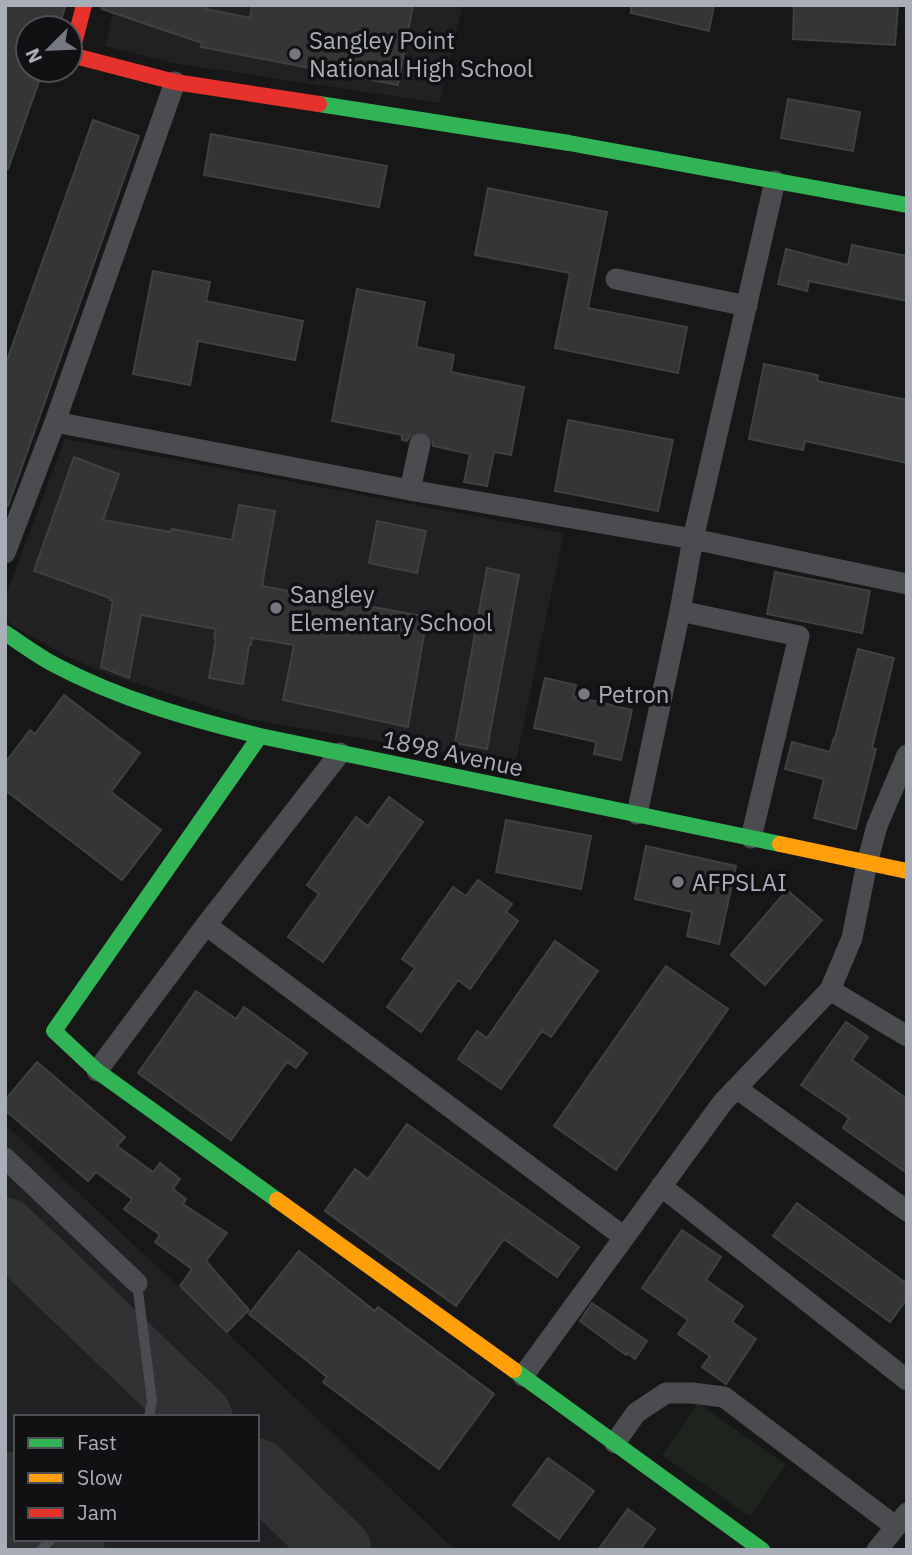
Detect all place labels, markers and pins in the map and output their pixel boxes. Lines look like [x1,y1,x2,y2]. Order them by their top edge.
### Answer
place label: Sangley Point National High School [309,24,533,84]
marker: Sangley Point National High School [287,46,303,62]
place label: Sangley Elementary School [290,578,492,638]
marker: Sangley Elementary School [268,600,284,616]
place label: Petron [598,678,669,710]
marker: Petron [576,686,592,702]
place label: AFPSLAI [692,866,787,898]
marker: AFPSLAI [670,874,686,890]

